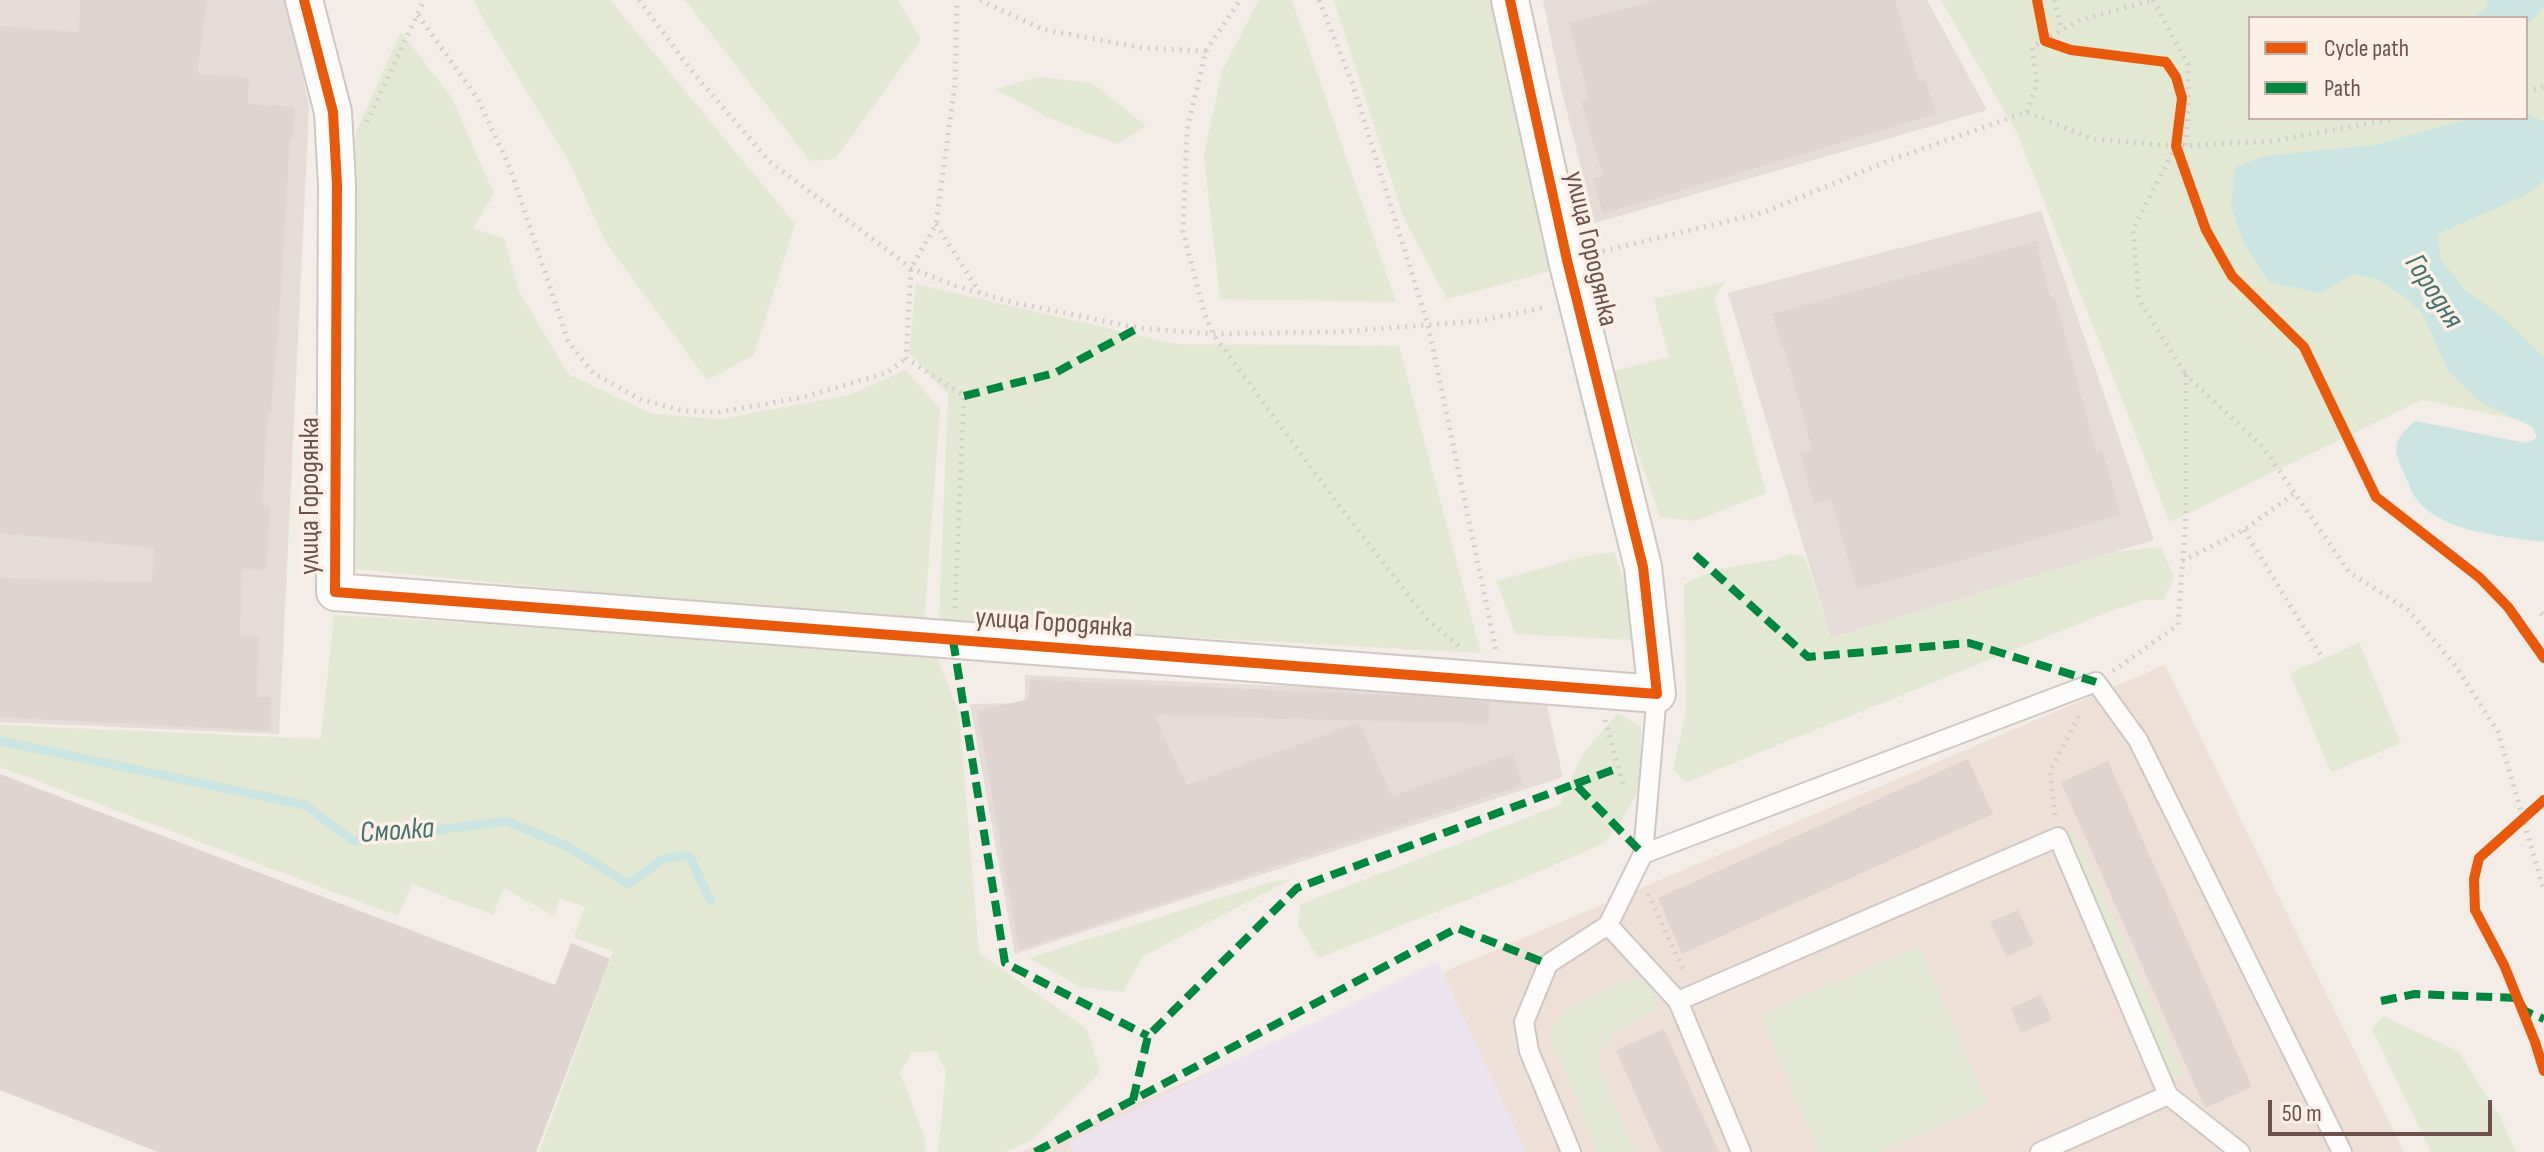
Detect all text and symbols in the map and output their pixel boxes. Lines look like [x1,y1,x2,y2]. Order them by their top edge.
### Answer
legend [2248,16,2528,120]
text: Cycle path [2324,34,2409,63]
text: Path [2324,74,2361,103]
street label: улица Городянка [1556,168,1624,330]
water label: Городня [2396,248,2470,336]
street label: улица Городянка [294,417,328,575]
street label: улица Городянка [974,602,1134,646]
water label: Смолка [359,811,435,853]
scale bar [2272,1084,2496,1134]
text: 50 m [2282,1099,2322,1128]

